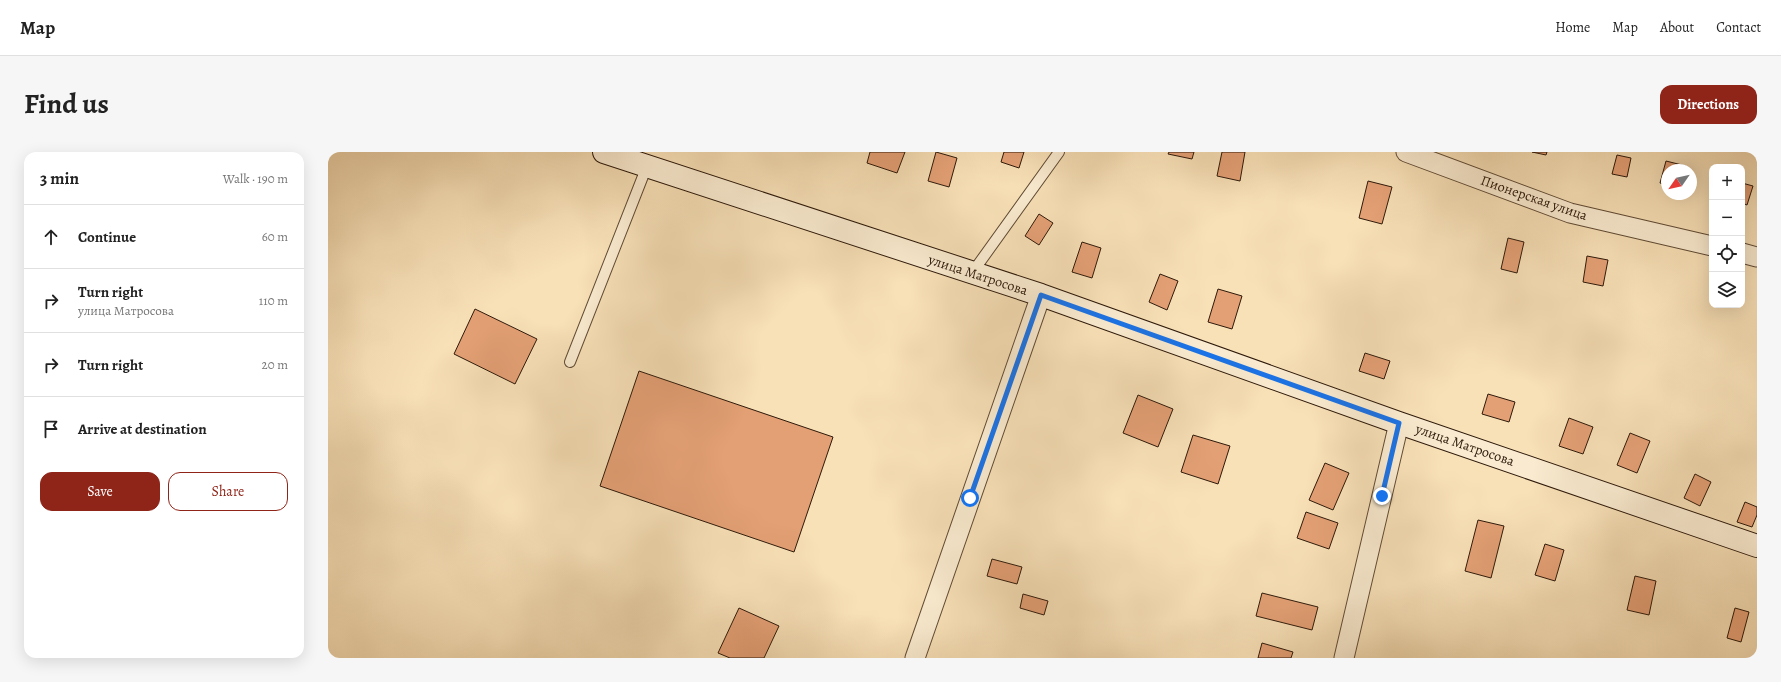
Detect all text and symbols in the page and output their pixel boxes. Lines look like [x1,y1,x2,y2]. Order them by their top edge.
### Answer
text: Map [20,15,55,41]
text: Home [1555,18,1590,37]
text: Map [1612,18,1638,37]
text: About [1660,18,1694,37]
text: Contact [1716,18,1761,37]
text: Find us [24,85,109,123]
button: Directions [1660,85,1757,124]
north arrow [1661,164,1697,200]
map controls [1709,164,1745,308]
button: + [1709,164,1745,200]
text: 3 min [40,167,79,190]
text: Walk · 190 m [223,170,288,187]
street label: Пионерская улица [1478,171,1590,225]
button: − [1709,200,1745,236]
icon: ahead [40,226,62,248]
text: Continue [78,227,136,247]
text: 60 m [262,228,288,245]
button: locate [1709,236,1745,272]
street label: улица Матросова [925,250,1031,300]
button: layers [1709,272,1745,308]
text: Turn right [78,282,143,302]
icon: right [40,290,62,312]
text: 110 m [259,292,288,309]
text: улица Матросова [78,302,174,319]
icon: right [40,354,62,376]
text: Turn right [78,355,143,375]
text: 20 m [262,356,288,373]
icon: arrive [40,418,62,440]
text: Arrive at destination [78,419,207,439]
street label: улица Матросова [1412,419,1517,471]
button: Save [40,472,160,511]
button: Share [168,472,288,511]
route end [1373,487,1391,505]
route start [961,489,979,507]

